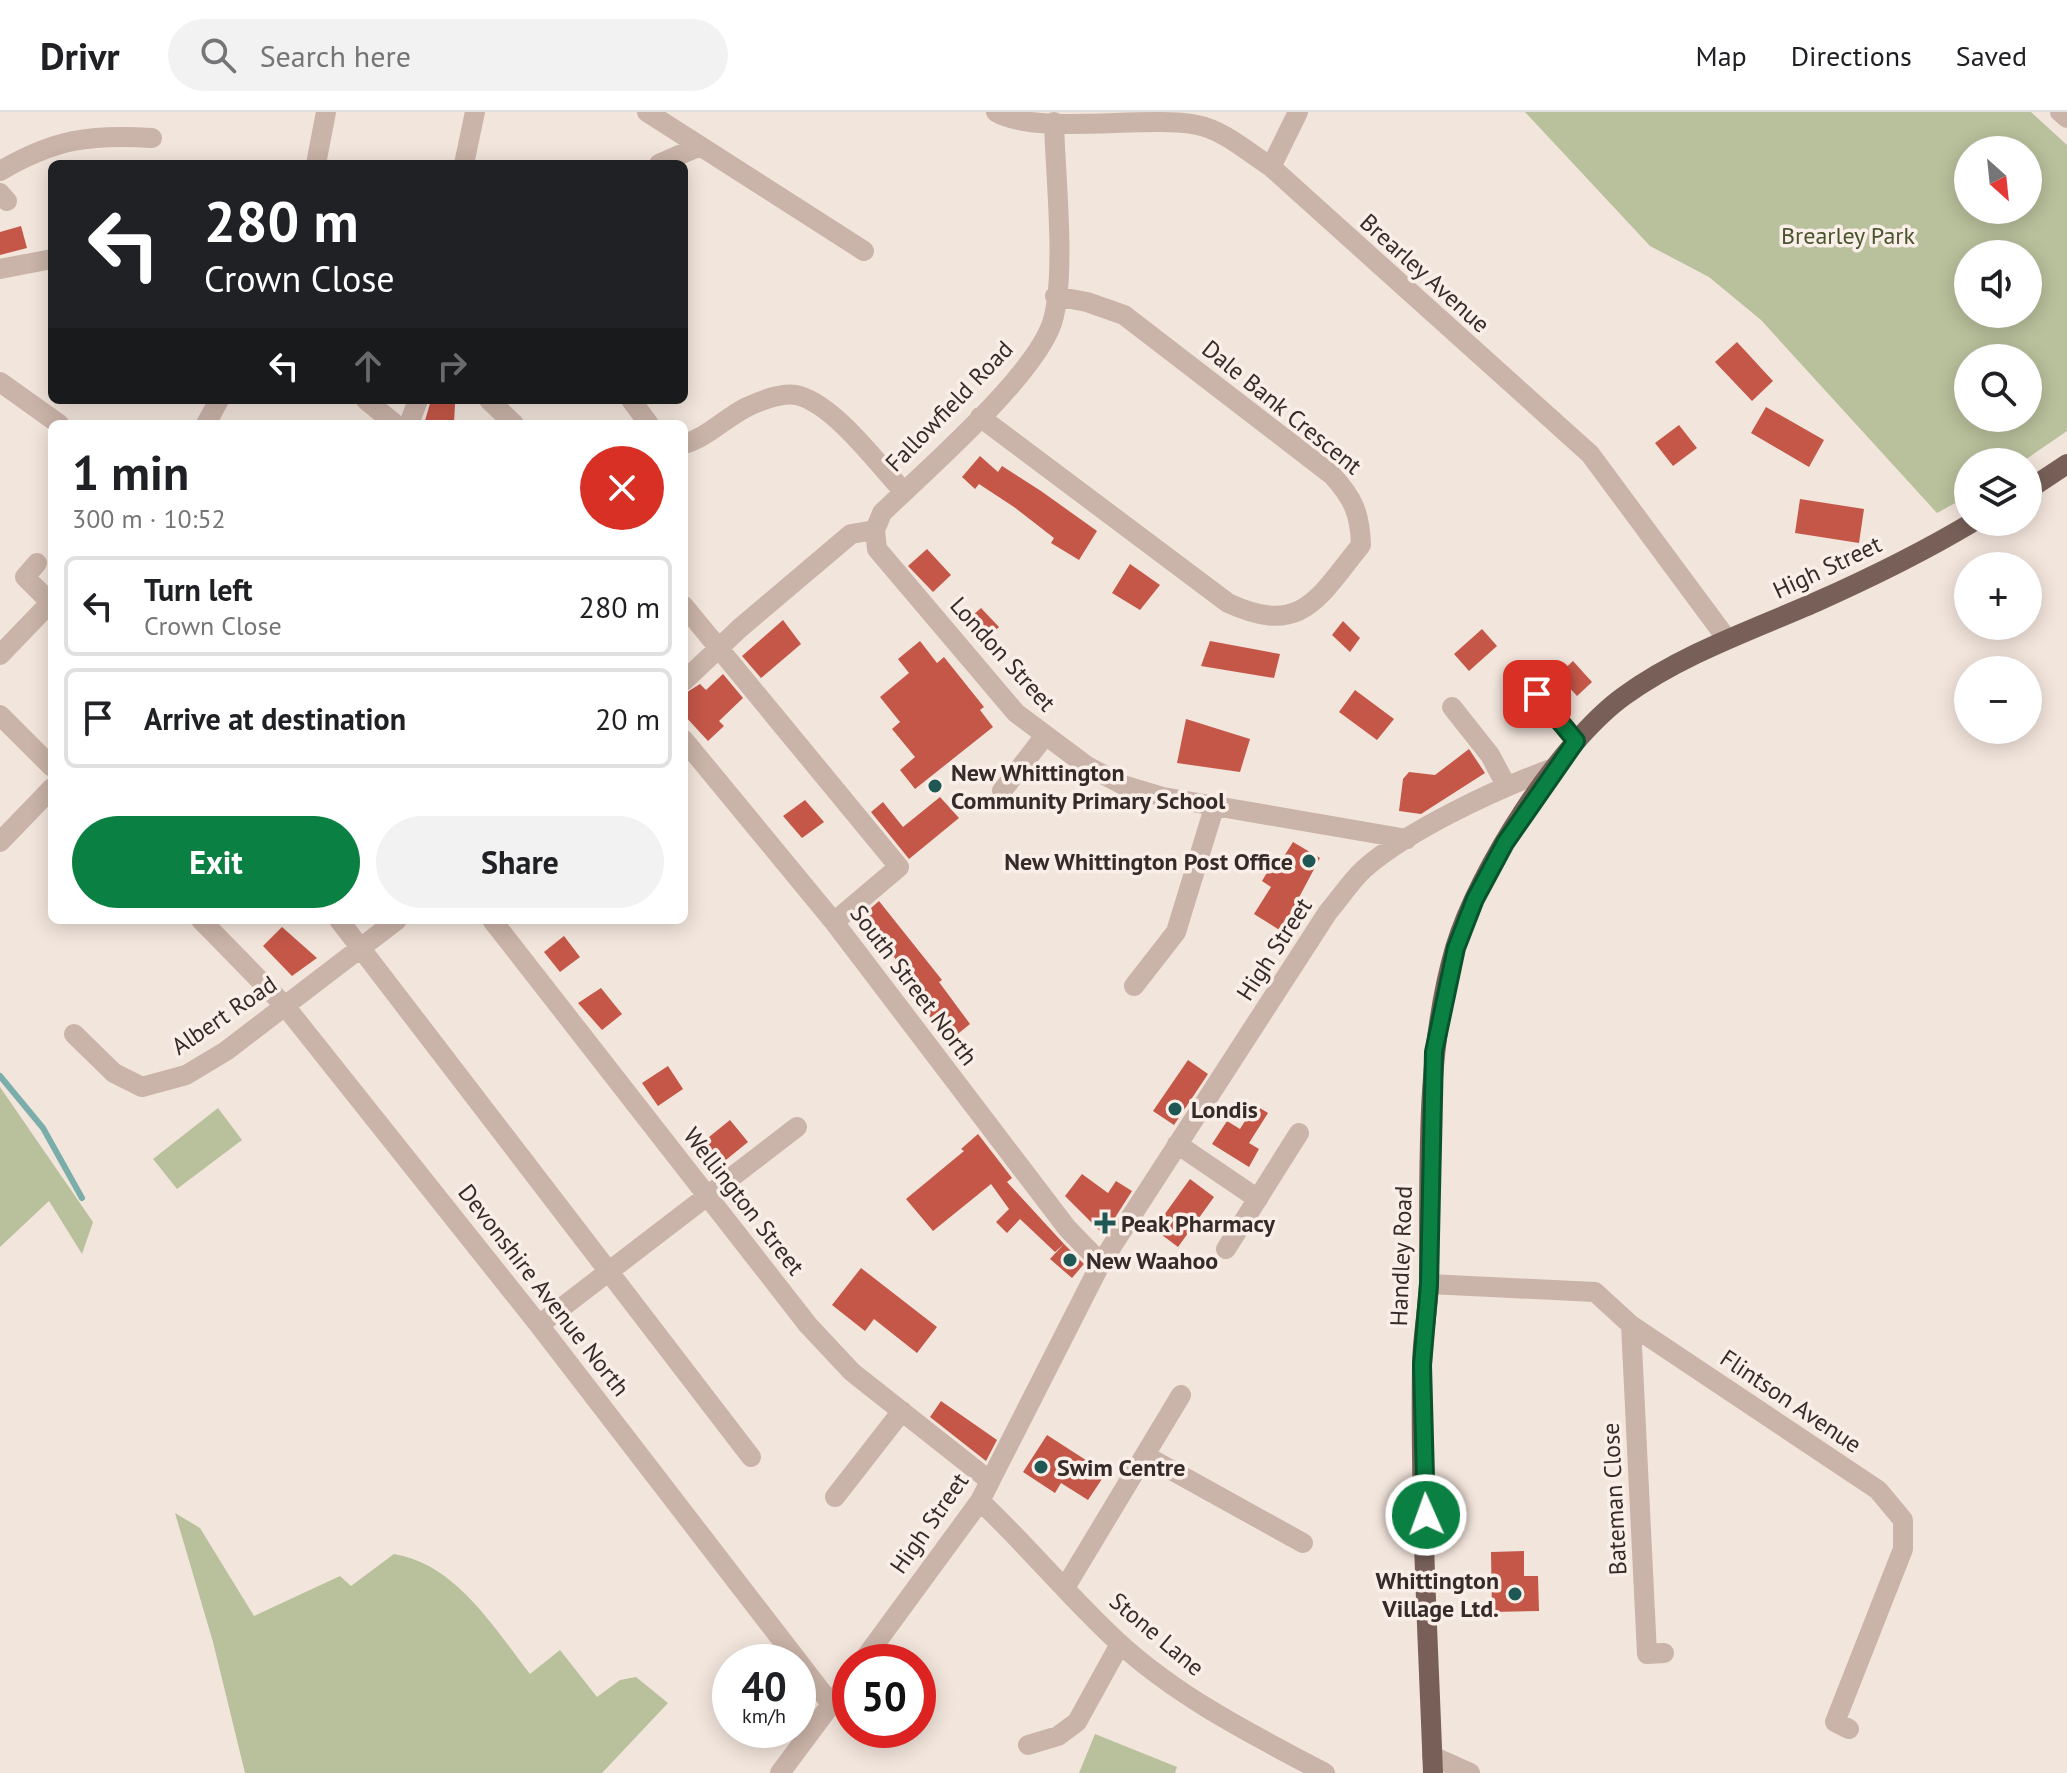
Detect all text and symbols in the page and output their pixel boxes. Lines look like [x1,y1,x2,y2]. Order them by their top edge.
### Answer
search box [168,19,728,91]
text: Drivr [40,31,120,80]
icon: search [196,33,240,77]
text: Search here [260,36,411,75]
text: Map [1696,37,1747,74]
text: Directions [1791,37,1912,74]
text: Saved [1956,37,2027,74]
north arrow [1954,136,2042,224]
map controls [1954,136,2042,744]
text: 280 m [204,185,359,257]
icon: left [72,192,176,296]
street label: Brearley Avenue [1354,207,1496,339]
park label: Brearley Park [1781,220,1915,251]
button: sound [1954,240,2042,328]
text: Crown Close [204,255,395,302]
street label: Dale Bank Crescent [1196,333,1368,481]
street label: Fallowfield Road [879,334,1019,478]
icon: left [262,344,306,388]
icon: ahead [346,344,390,388]
icon: right [430,344,474,388]
button: search [1954,344,2042,432]
text: 1 min [72,441,189,503]
button: close [580,446,664,530]
button: layers [1954,448,2042,536]
text: 300 m · 10:52 [72,502,226,535]
street label: High Street [1768,528,1886,606]
button: + [1954,552,2042,640]
text: Turn left [144,570,252,609]
icon: left [76,584,120,628]
text: 280 m [579,587,660,626]
street label: London Street [943,590,1063,718]
text: Crown Close [144,609,282,642]
button: − [1954,656,2042,744]
pin [1503,660,1571,728]
icon: arrive [1515,672,1559,716]
icon: arrive [76,696,120,740]
text: Arrive at destination [144,699,406,738]
text: 20 m [595,699,660,738]
place label: New Whittington Community Primary School [951,757,1226,816]
marker: New Whittington Community Primary School [926,777,944,795]
button: Exit [72,816,360,908]
button: Share [376,816,664,908]
place label: New Whittington Post Office [1004,846,1293,877]
marker: New Whittington Post Office [1300,852,1318,870]
street label: High Street [1229,892,1319,1006]
street label: South Street North [844,899,984,1071]
street label: Albert Road [165,968,283,1062]
place label: Londis [1191,1094,1258,1125]
marker: Londis [1166,1100,1184,1118]
street label: Wellington Street [677,1121,811,1281]
street label: Devonshire Avenue North [451,1178,637,1402]
street label: Handley Road [1383,1185,1419,1327]
place label: Peak Pharmacy [1121,1208,1275,1239]
marker: Peak Pharmacy [1096,1214,1114,1232]
place label: New Waahoo [1086,1245,1218,1276]
marker: New Waahoo [1061,1251,1079,1269]
street label: Flintson Avenue [1714,1342,1868,1460]
street label: Bateman Close [1595,1422,1633,1576]
place label: Swim Centre [1057,1452,1185,1483]
marker: Swim Centre [1032,1458,1050,1476]
street label: High Street [883,1466,975,1580]
position arrow [1384,1473,1468,1557]
place label: Whittington Village Ltd. [1376,1565,1499,1624]
street label: Stone Lane [1103,1585,1211,1683]
marker: Whittington Village Ltd. [1506,1585,1524,1603]
speed limit sign: 50 [832,1644,936,1748]
text: 40 [741,1660,787,1712]
text: km/h [742,1703,786,1729]

